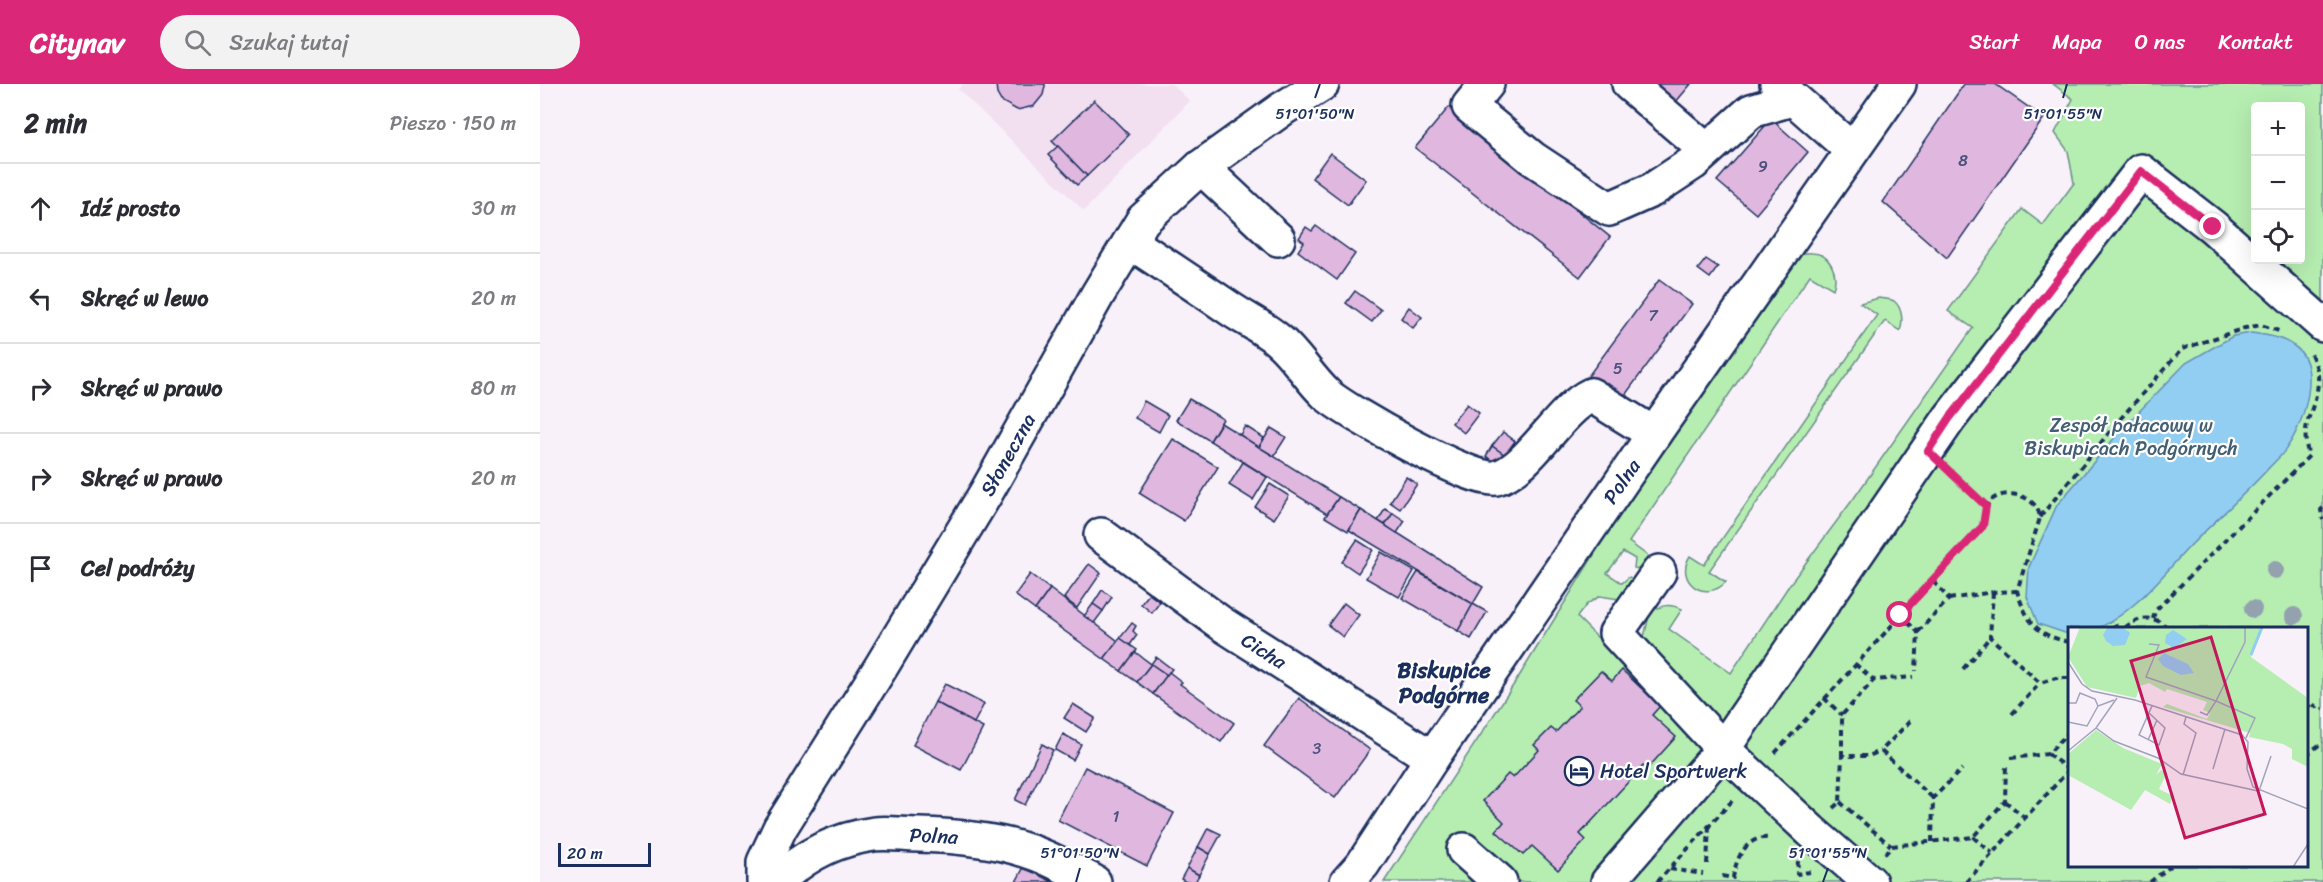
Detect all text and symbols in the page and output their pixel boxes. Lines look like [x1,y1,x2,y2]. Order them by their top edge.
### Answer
search box [160,15,580,69]
text: Citynav [30,18,124,67]
text: Szukaj tutaj [229,23,349,62]
text: Start [1969,23,2019,61]
text: Mapa [2052,23,2102,61]
text: O nas [2135,23,2185,61]
text: Kontakt [2218,23,2293,61]
icon: search [181,26,214,59]
text: 2 min [24,100,87,146]
text: 51°01'50"N [1276,101,1355,127]
text: 51°01'55"N [2024,101,2103,127]
map controls [2251,102,2305,264]
button: + [2251,102,2305,156]
text: Pieszo · 150 m [390,106,516,141]
house number: 8 [1958,146,1968,175]
house number: 9 [1758,152,1768,181]
button: − [2251,156,2305,210]
text: Idź prosto [81,189,180,228]
text: 30 m [472,191,516,226]
icon: ahead [24,192,57,225]
button: locate [2251,210,2305,264]
route end [2199,213,2225,239]
text: Skręć w lewo [81,279,208,318]
text: 20 m [471,281,516,316]
icon: left [24,282,57,315]
house number: 7 [1648,301,1658,330]
house number: 5 [1613,354,1623,383]
text: Skręć w prawo [81,369,223,408]
text: 80 m [471,371,516,406]
icon: right [24,372,57,405]
street label: Słoneczna [970,406,1045,503]
park label: Zespół pałacowy w Biskupicach Podgórnych [2024,408,2238,466]
street label: Polna [1593,450,1650,511]
text: Skręć w prawo [81,459,223,498]
text: 20 m [471,461,516,496]
icon: right [24,462,57,495]
text: Cel podróży [81,549,194,588]
icon: arrive [24,552,57,585]
route start [1886,601,1912,627]
street label: Cicha [1234,623,1295,679]
inset map [2068,627,2308,867]
district label: Biskupice Podgórne [1397,651,1491,715]
house number: 3 [1313,734,1322,763]
place label: Hotel Sportwerk [1600,754,1747,789]
hotel icon: Hotel Sportwerk [1563,755,1595,787]
house number: 1 [1113,802,1120,831]
street label: Polna [909,817,960,855]
text: 20 m [567,839,603,868]
scale bar [558,840,651,868]
text: 51°01'50"N [1041,840,1120,866]
text: 51°01'55"N [1789,840,1868,866]

